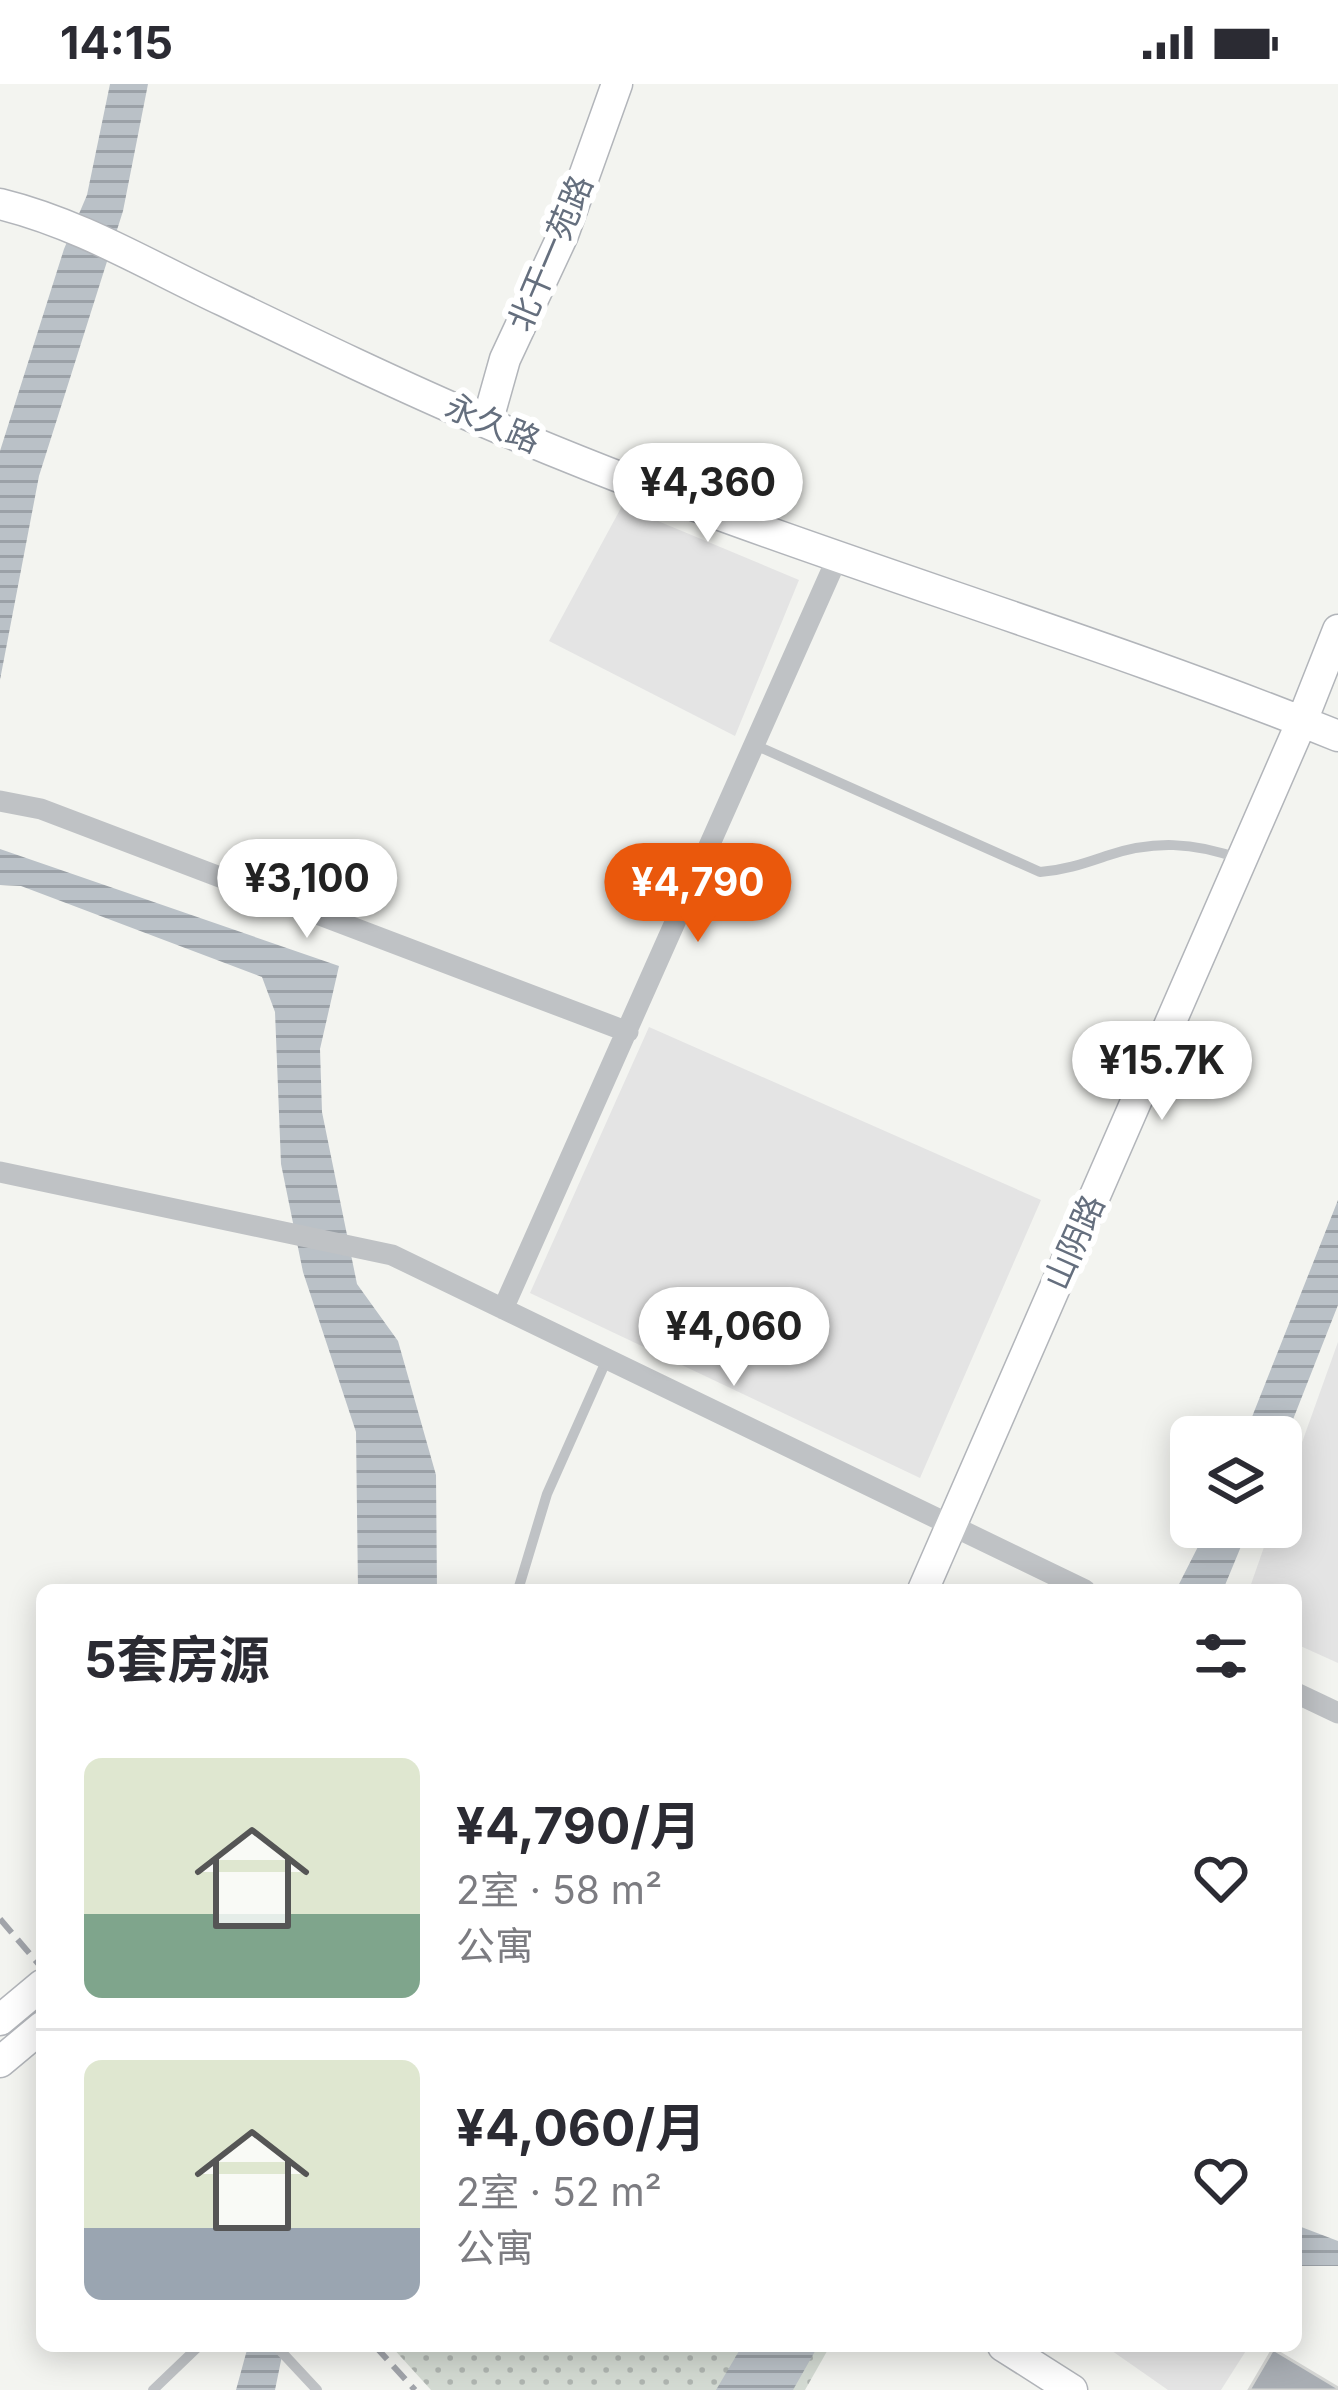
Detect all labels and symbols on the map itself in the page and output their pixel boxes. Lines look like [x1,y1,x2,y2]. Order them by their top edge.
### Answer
street label: 北干一苑路 [499,169,601,337]
street label: 永久路 [440,385,546,461]
pin: ¥4,360 [610,443,806,545]
pin: ¥3,100 [209,839,405,941]
pin: ¥4,790 [600,843,796,945]
pin: ¥15.7K [1064,1021,1260,1123]
street label: 山阴路 [1036,1189,1112,1295]
pin: ¥4,060 [636,1287,832,1389]

